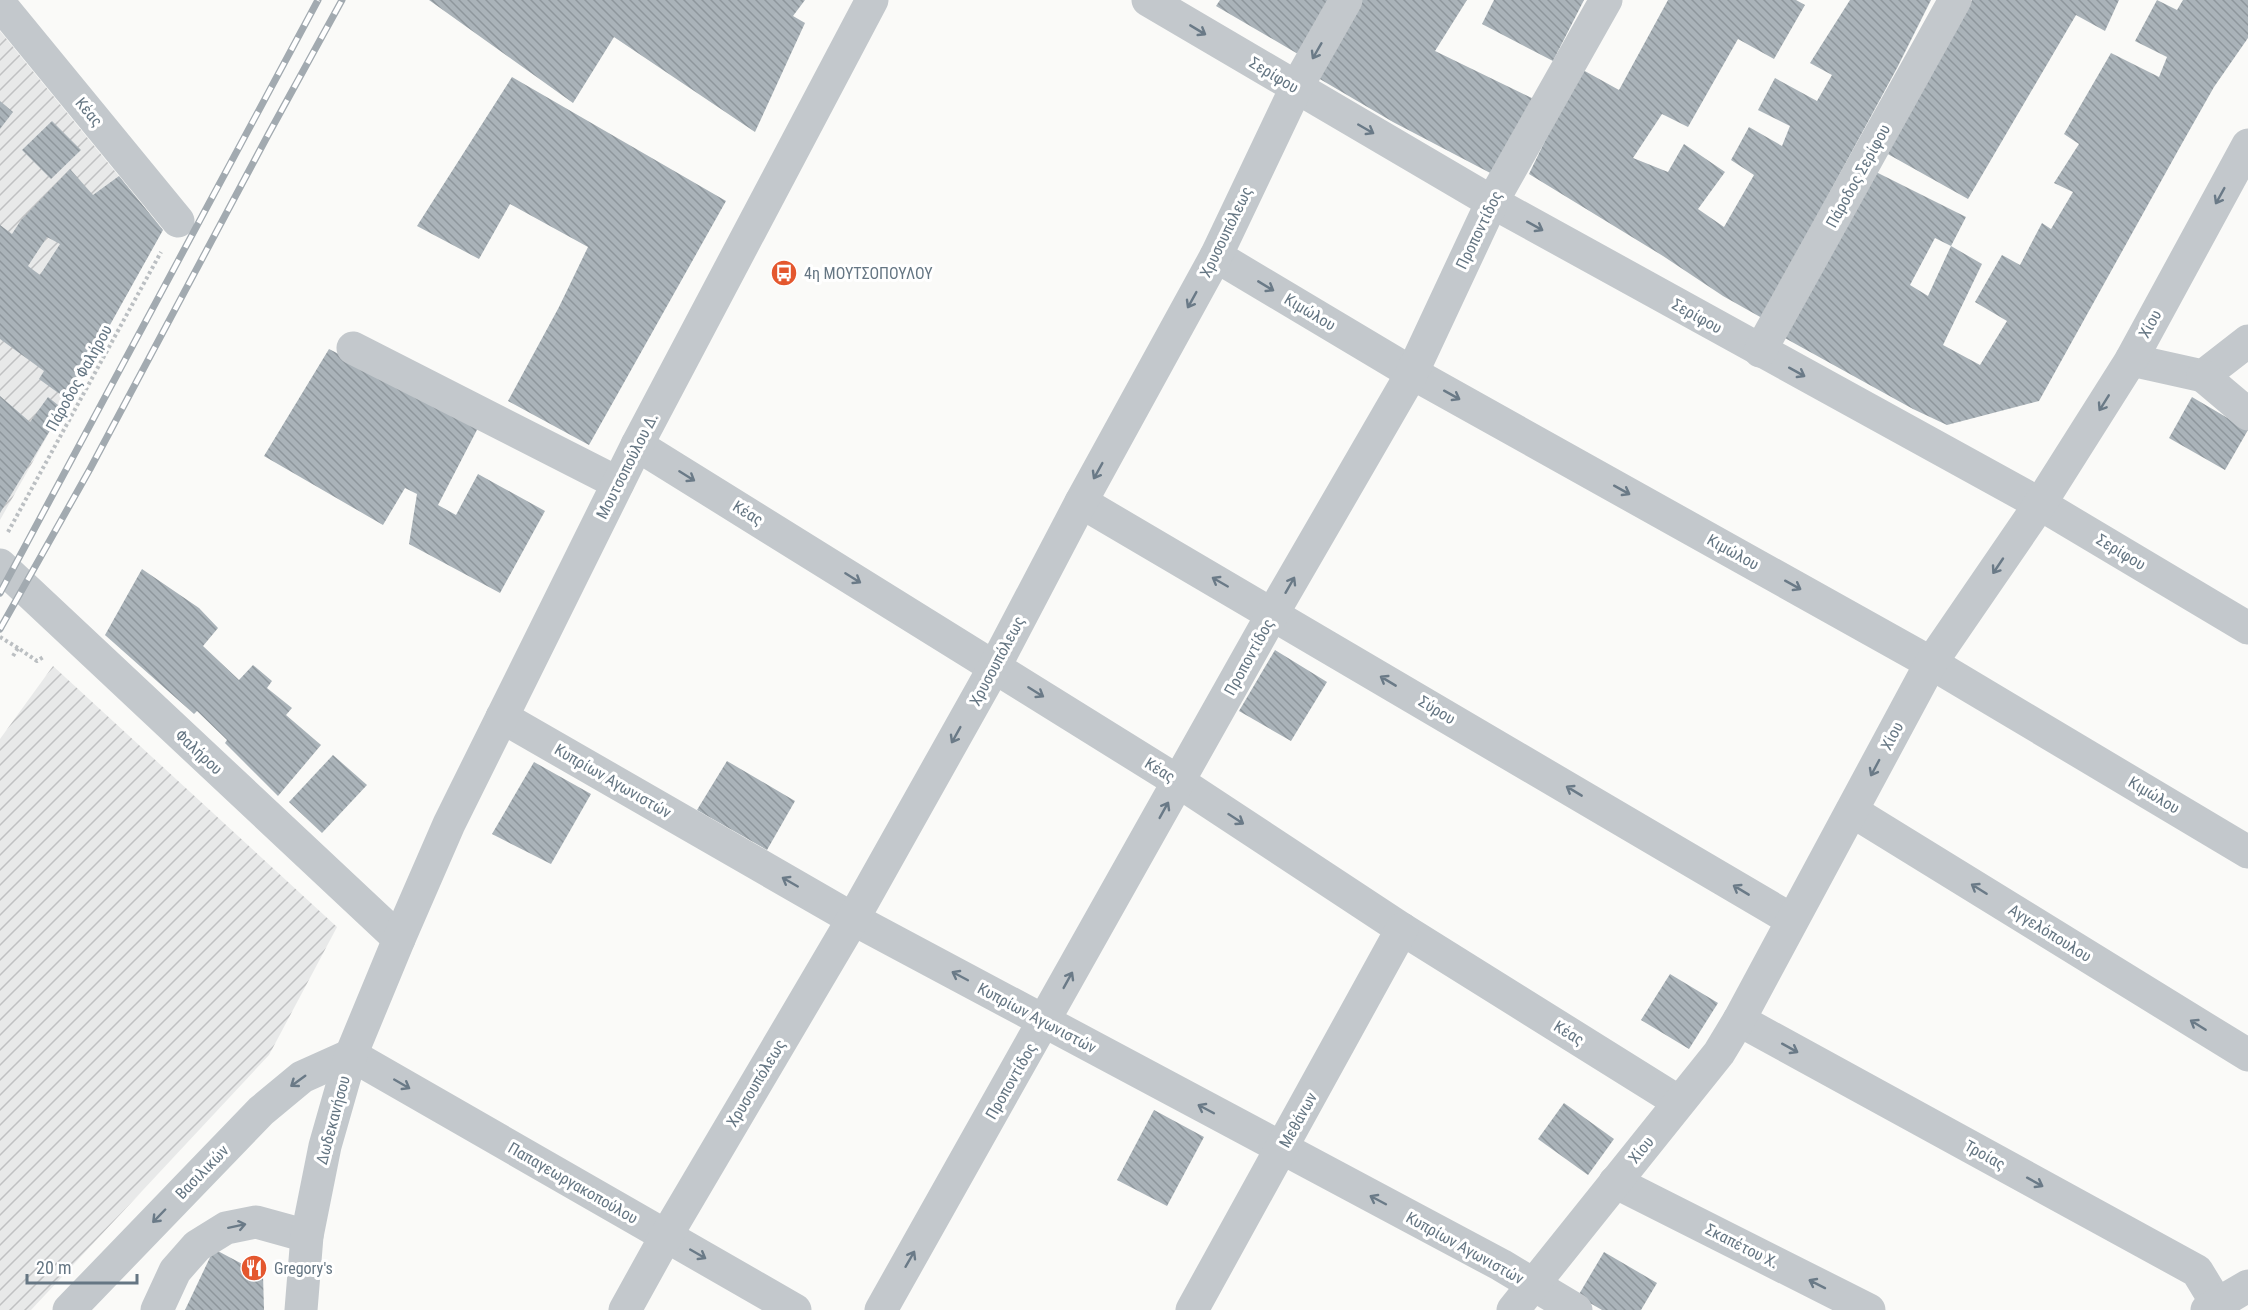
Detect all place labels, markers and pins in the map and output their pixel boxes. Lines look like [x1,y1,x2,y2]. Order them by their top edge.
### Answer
bus stop icon: 4η ΜΟΥΤΣΟΠΟΥΛΟΥ [769,258,799,288]
place label: 4η ΜΟΥΤΣΟΠΟΥΛΟΥ [804,264,933,283]
restaurant icon: Gregory's [239,1253,269,1283]
place label: Gregory's [274,1259,333,1278]

